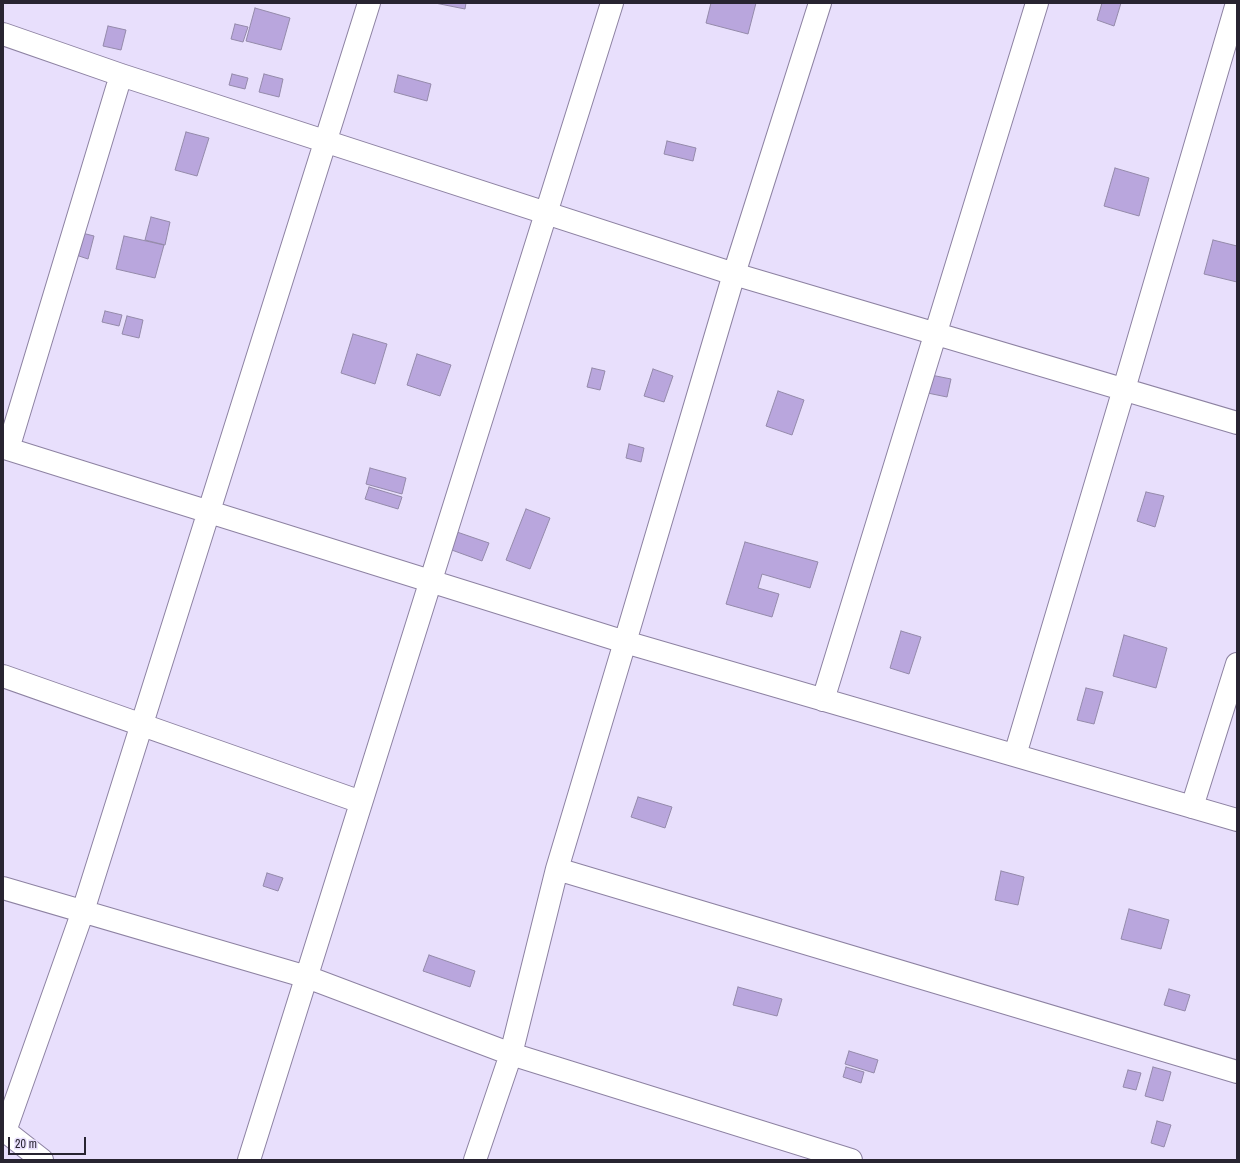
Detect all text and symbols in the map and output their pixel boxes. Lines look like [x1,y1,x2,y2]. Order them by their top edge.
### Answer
scale bar [10,1129,88,1155]
text: 20 m [15,1136,37,1152]

